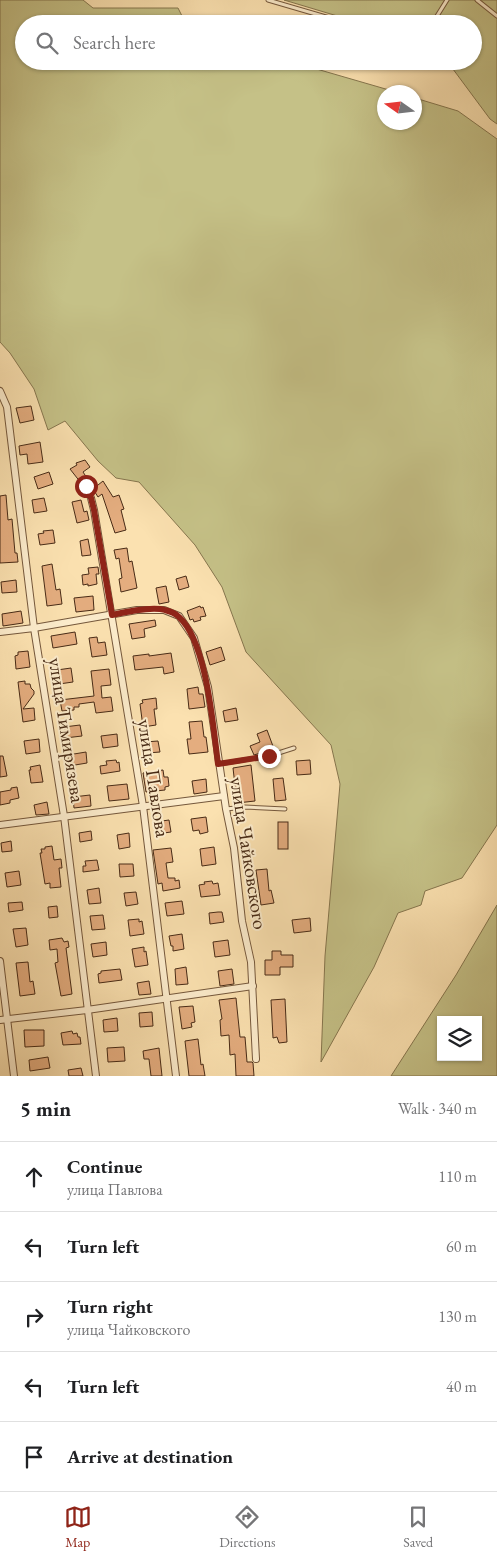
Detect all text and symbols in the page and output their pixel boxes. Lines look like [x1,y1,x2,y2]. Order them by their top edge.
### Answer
search box [15,15,482,70]
icon: search [33,29,61,57]
text: Search here [73,30,155,55]
north arrow [377,85,422,130]
route start [75,475,98,498]
street label: улица Тимирязева [43,656,91,804]
street label: улица Павлова [132,717,176,839]
route end [258,745,281,768]
street label: улица Чайковского [224,775,274,931]
map controls [437,1016,482,1061]
button: layers [437,1016,482,1061]
text: 5 min [20,1095,71,1122]
text: Walk · 340 m [398,1098,477,1119]
text: Continue [67,1154,142,1179]
icon: ahead [20,1163,48,1191]
text: 110 m [438,1166,477,1187]
text: улица Павлова [67,1179,163,1200]
icon: left [20,1233,48,1261]
text: Turn left [67,1234,139,1259]
text: 60 m [446,1236,477,1257]
text: Turn right [67,1294,153,1319]
icon: right [20,1303,48,1331]
text: 130 m [438,1306,477,1327]
text: улица Чайковского [67,1319,190,1340]
icon: left [20,1373,48,1401]
text: Turn left [67,1374,139,1399]
text: 40 m [446,1376,477,1397]
icon: arrive [20,1443,48,1471]
text: Arrive at destination [67,1444,233,1469]
tab: Map [64,1503,92,1551]
tab: Directions [219,1503,276,1551]
tab: Saved [403,1503,433,1551]

